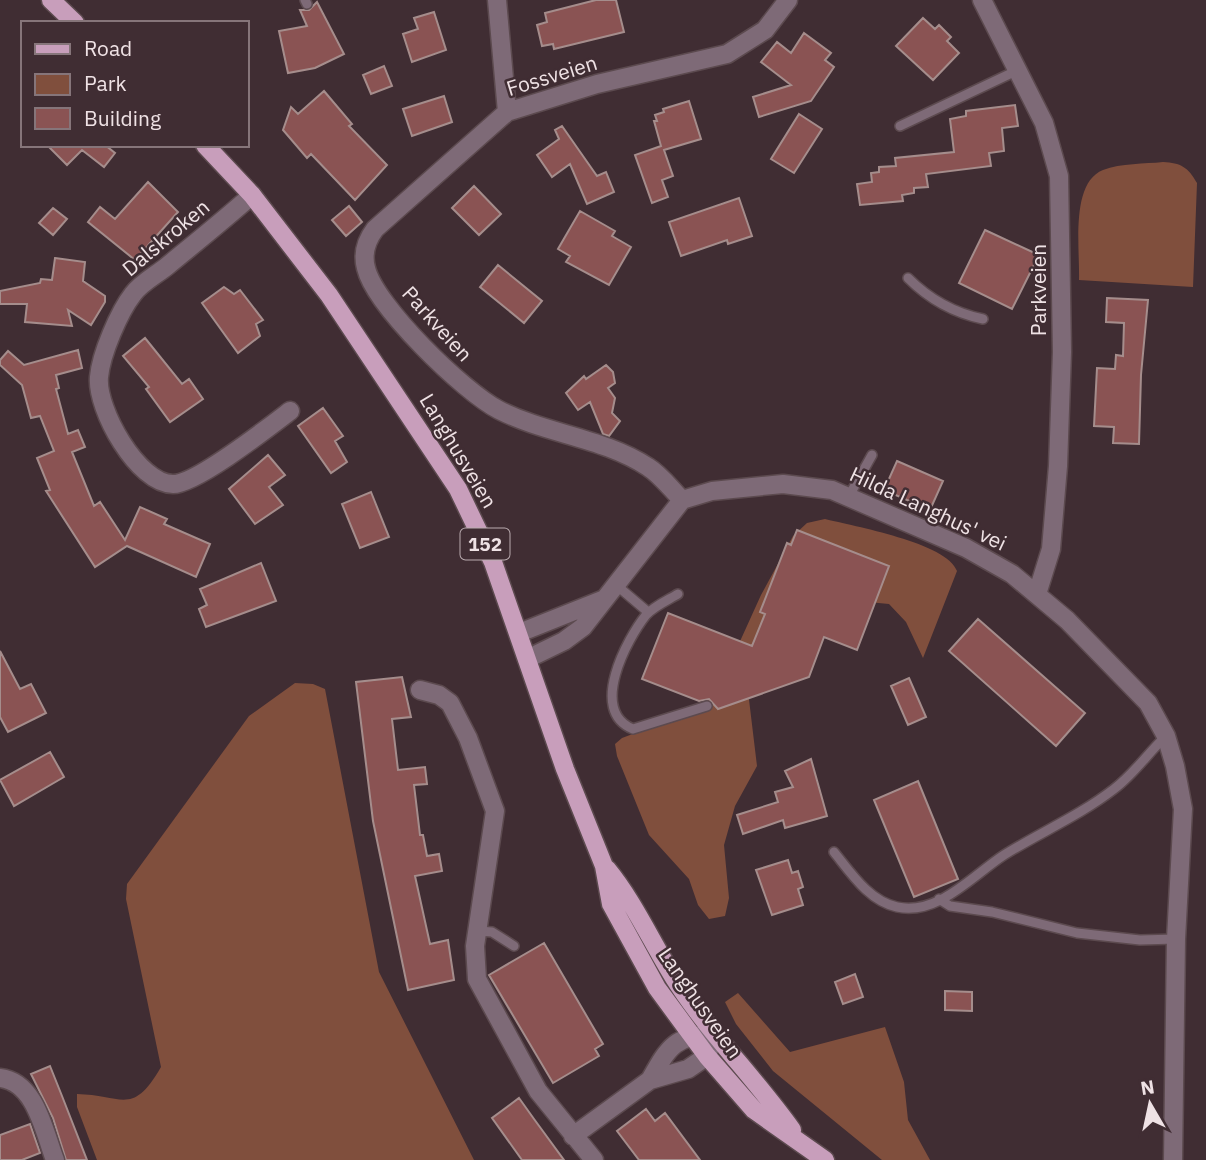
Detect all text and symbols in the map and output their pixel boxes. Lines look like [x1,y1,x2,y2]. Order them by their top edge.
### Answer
legend [21,21,248,147]
text: Road [84,34,132,62]
street label: Fossveien [503,48,600,102]
text: Park [84,69,127,97]
text: Building [84,104,161,132]
street label: Dalskroken [116,192,215,282]
street label: Parkveien [1024,244,1052,336]
street label: Parkveien [396,280,479,367]
street label: Langhusveien [414,388,504,513]
street label: Hilda Langhus' vei [846,460,1011,557]
road number: 152 [461,528,510,559]
street label: Langhusveien [652,942,749,1063]
north arrow [1115,1069,1185,1139]
text: N [1139,1074,1156,1100]

